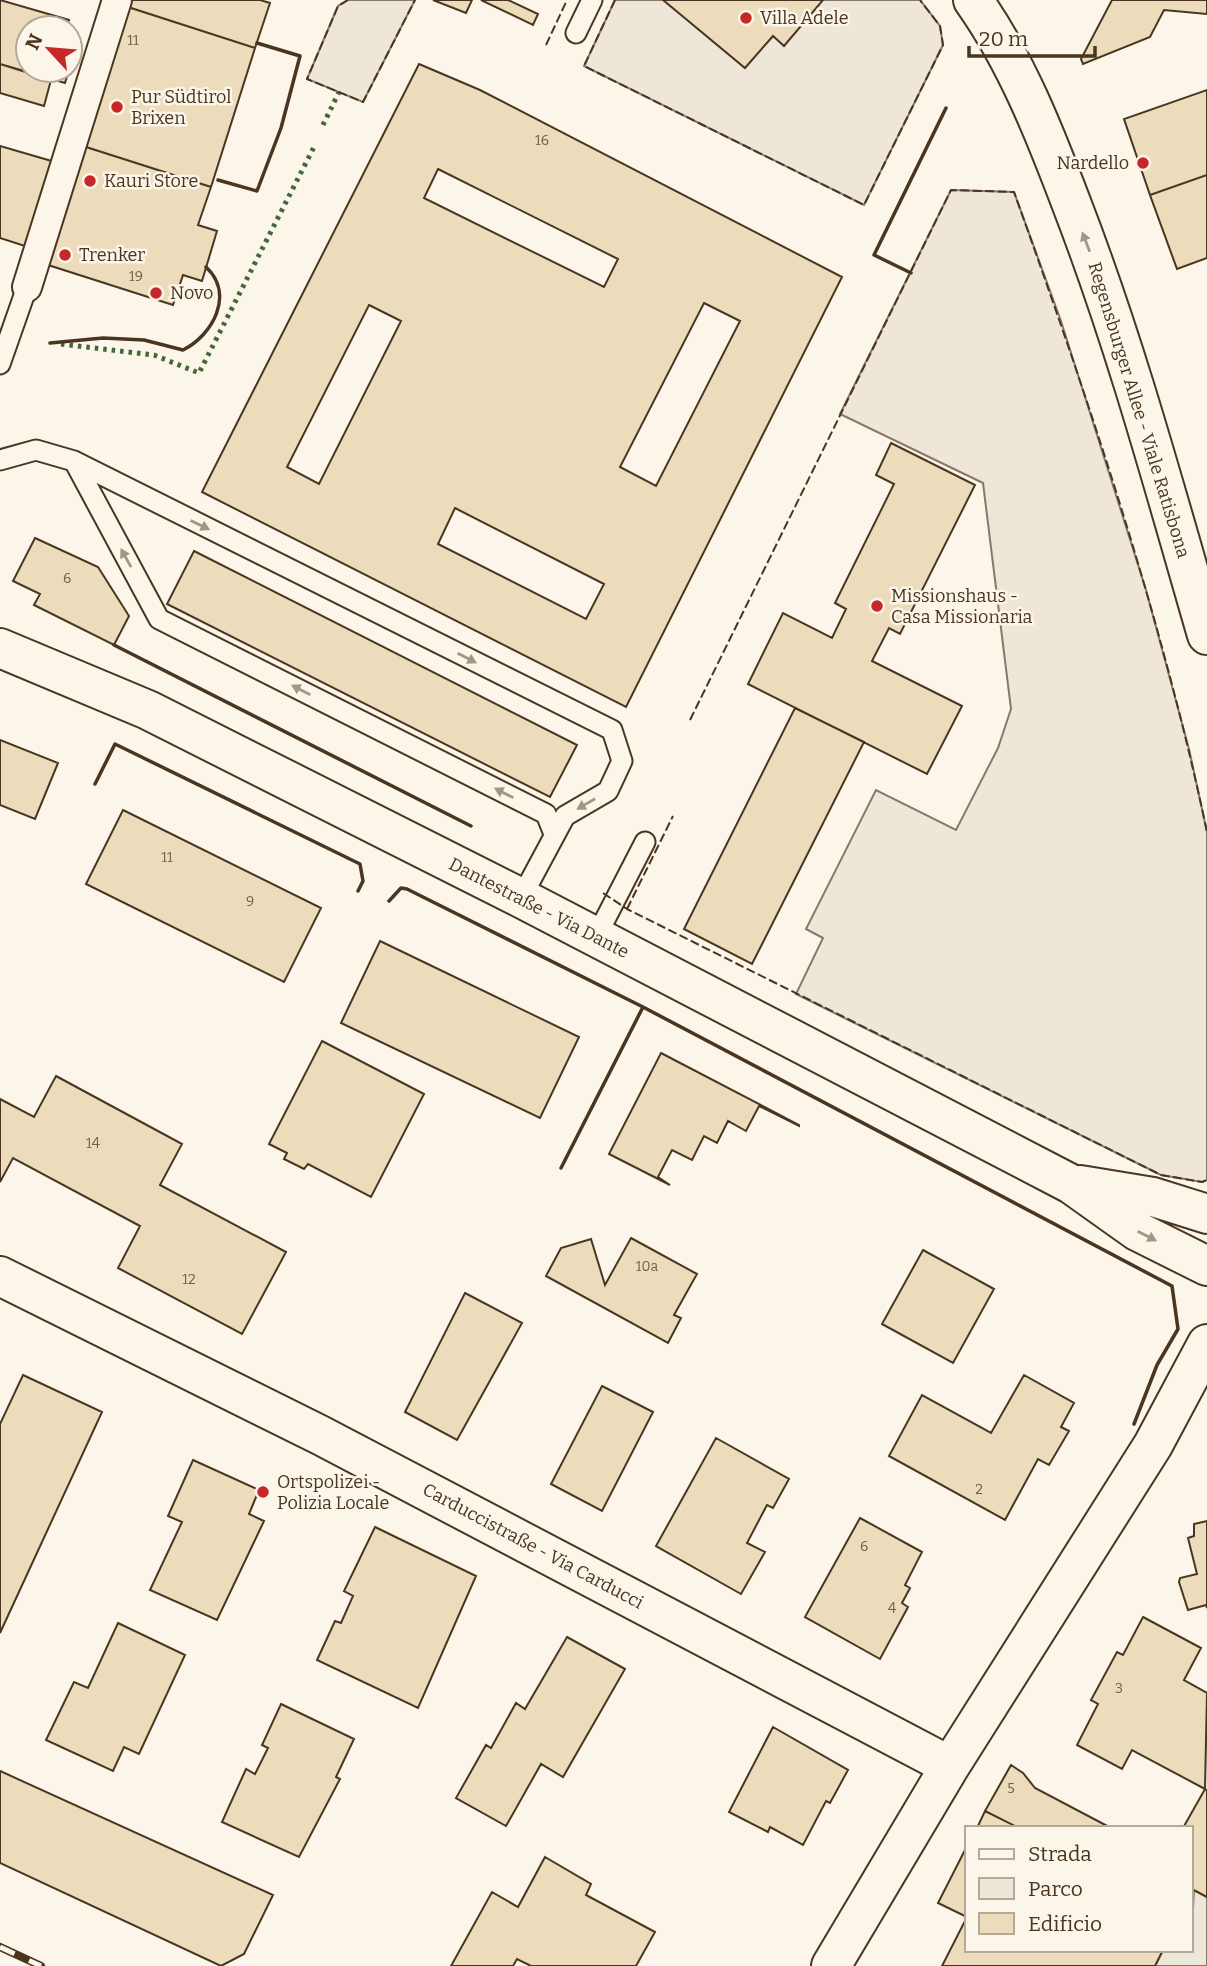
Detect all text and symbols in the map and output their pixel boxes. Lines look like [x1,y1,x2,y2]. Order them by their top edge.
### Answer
place label: Villa Adele [760,7,849,29]
marker: Villa Adele [738,10,754,26]
north arrow [14,14,84,84]
scale bar [969,14,1095,58]
text: 20 m [979,26,1028,52]
text: N [21,30,48,53]
house number: 11 [127,32,139,49]
place label: Pur Südtirol Brixen [131,86,232,129]
marker: Pur Südtirol Brixen [109,99,125,115]
house number: 16 [535,132,549,149]
place label: Nardello [1056,152,1129,174]
marker: Nardello [1135,155,1151,171]
place label: Kauri Store [104,170,198,192]
marker: Kauri Store [82,173,98,189]
one-way arrow [1081,231,1092,252]
place label: Trenker [79,244,145,266]
marker: Trenker [57,247,73,263]
street label: Regensburger Allee - Viale Ratisbona [1083,259,1195,561]
house number: 19 [129,268,143,285]
place label: Novo [170,282,213,304]
marker: Novo [148,285,164,301]
one-way arrow [190,520,210,531]
one-way arrow [120,549,132,568]
house number: 6 [63,570,71,587]
place label: Missionshaus - Casa Missionaria [891,585,1033,628]
marker: Missionshaus - Casa Missionaria [869,598,885,614]
one-way arrow [457,653,477,664]
one-way arrow [291,684,311,695]
one-way arrow [494,787,514,798]
one-way arrow [576,798,596,810]
house number: 11 [161,849,173,866]
street label: Dantestraße - Via Dante [445,853,633,963]
house number: 9 [246,893,254,910]
house number: 14 [86,1135,100,1152]
one-way arrow [1137,1230,1157,1241]
house number: 10a [636,1258,658,1275]
house number: 12 [182,1271,196,1288]
place label: Ortspolizei - Polizia Locale [277,1471,389,1514]
street label: Carduccistraße - Via Carducci [419,1478,647,1614]
house number: 2 [975,1481,983,1498]
marker: Ortspolizei - Polizia Locale [255,1484,271,1500]
house number: 6 [860,1538,868,1555]
house number: 4 [888,1600,896,1617]
house number: 3 [1115,1680,1123,1697]
house number: 5 [1007,1780,1015,1797]
legend [965,1826,1193,1952]
text: Strada [1028,1841,1092,1867]
text: Parco [1028,1876,1083,1902]
text: Edificio [1028,1911,1102,1937]

